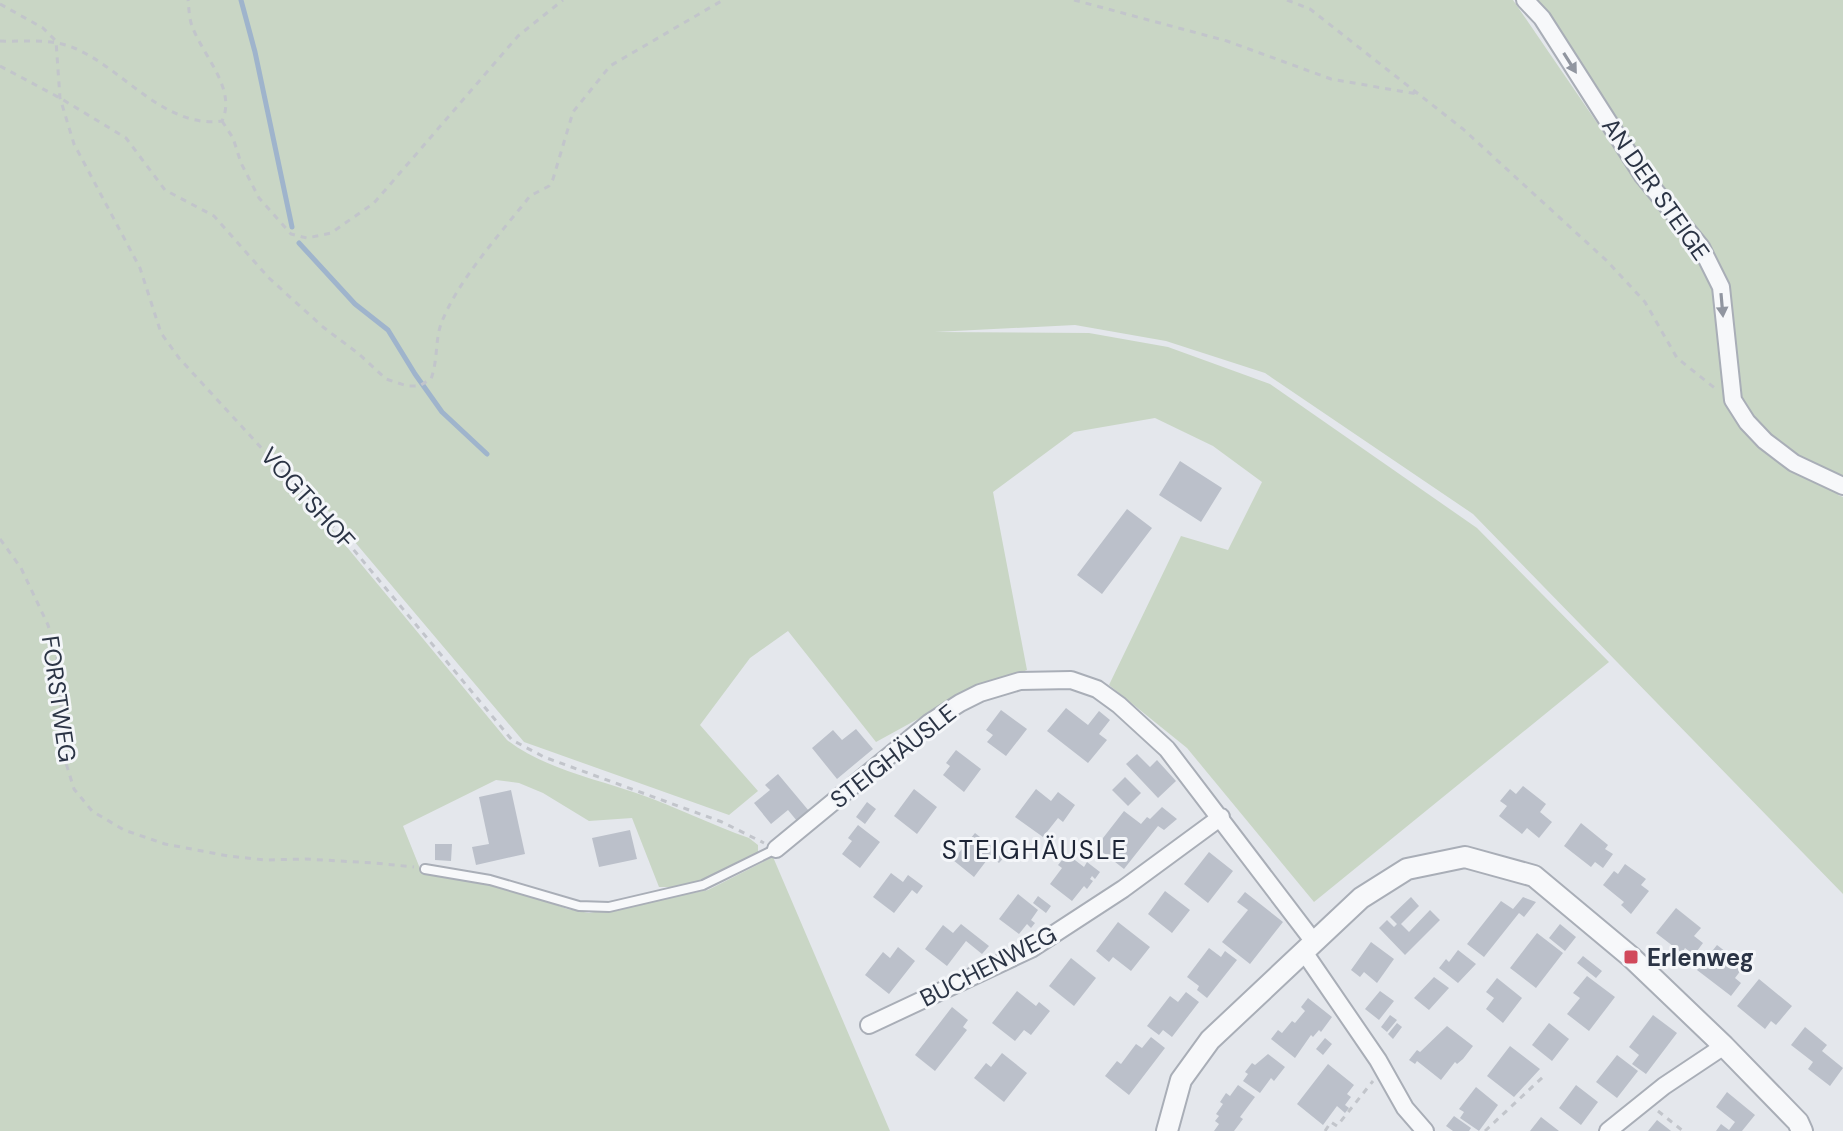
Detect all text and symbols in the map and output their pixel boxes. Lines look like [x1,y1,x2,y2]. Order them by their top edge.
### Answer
one-way arrow [1563,53,1578,74]
street label: AN DER STEIGE [1595,111,1717,267]
one-way arrow [1716,292,1729,317]
street label: VOGTSHOF [254,440,362,556]
street label: FORSTWEG [35,634,83,764]
street label: STEIGHÄUSLE [824,697,962,815]
district label: STEIGHÄUSLE [942,833,1128,867]
street label: BUCHENWEG [915,918,1061,1014]
place label: Erlenweg [1647,942,1754,973]
marker: Erlenweg [1622,948,1640,966]

